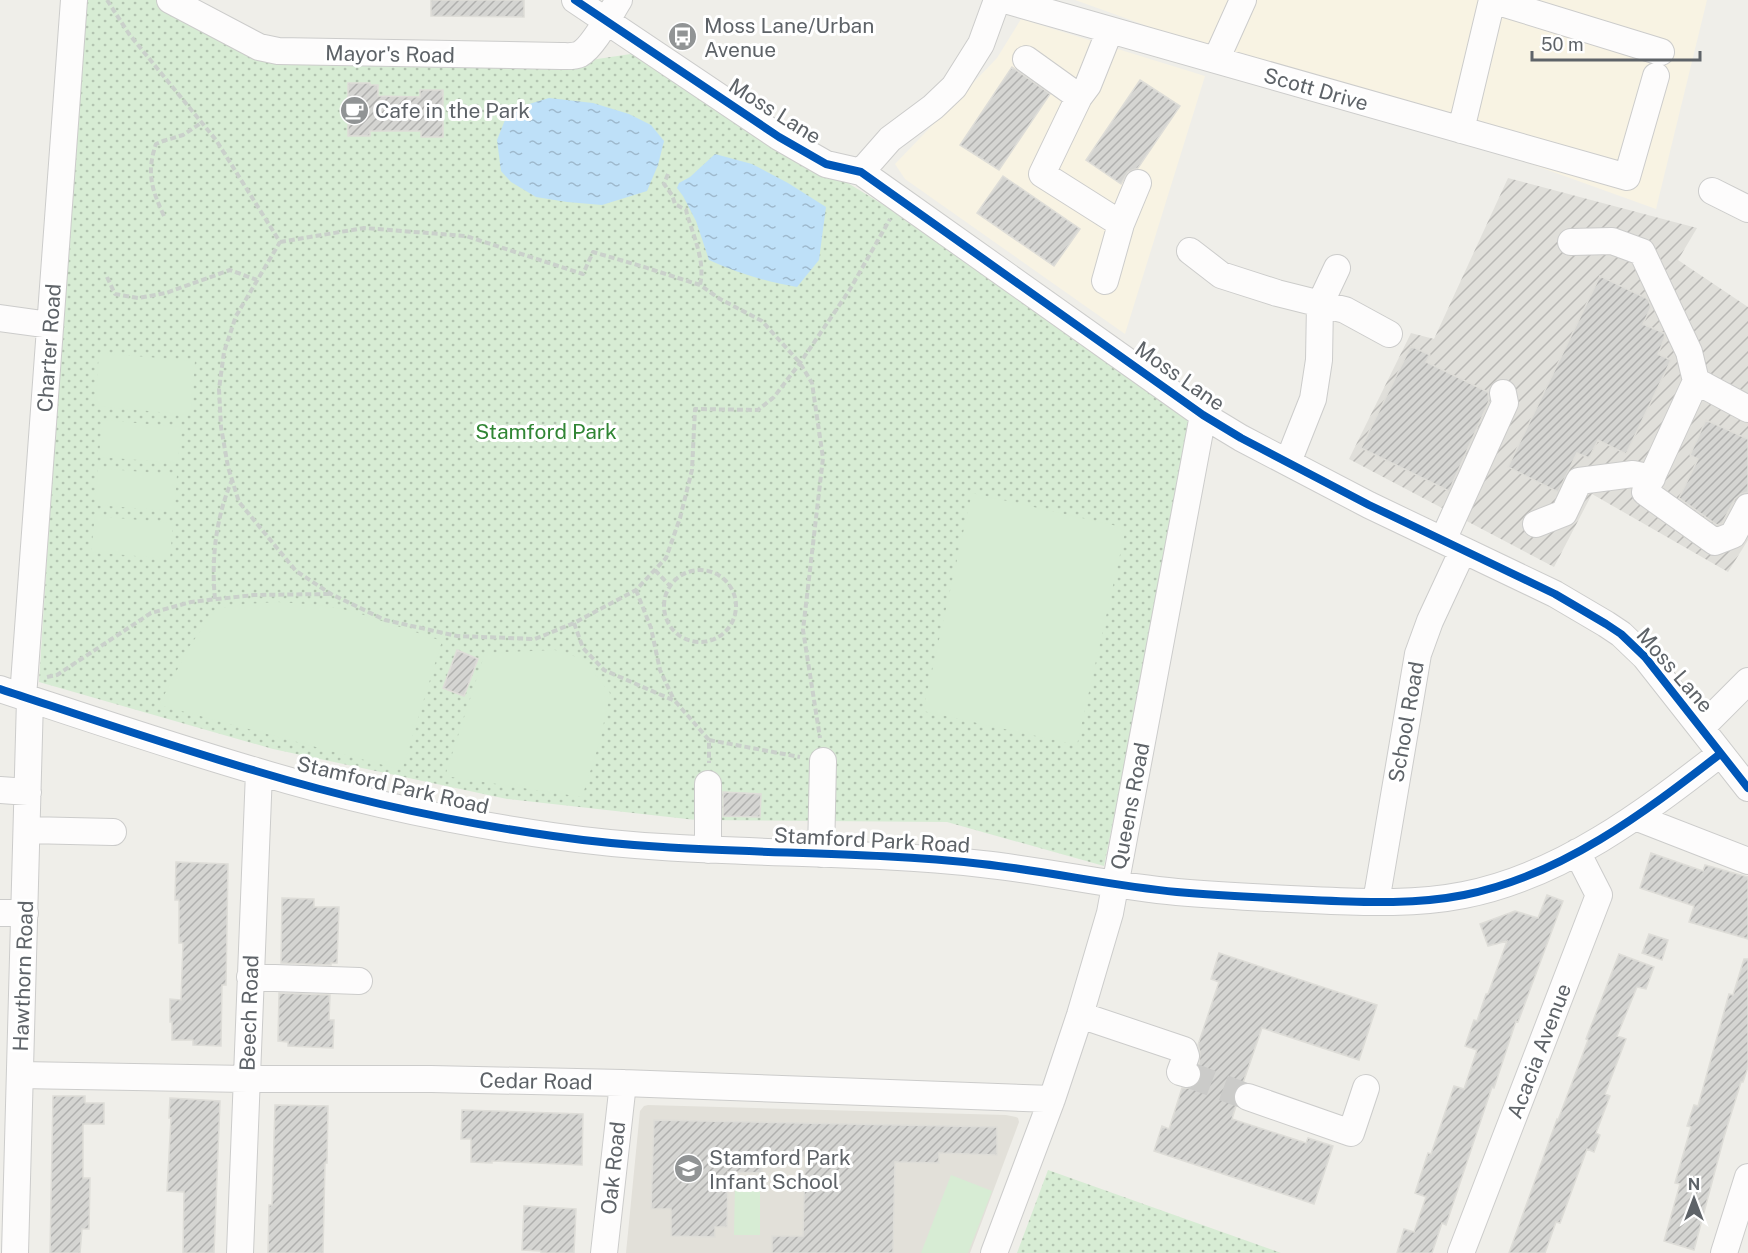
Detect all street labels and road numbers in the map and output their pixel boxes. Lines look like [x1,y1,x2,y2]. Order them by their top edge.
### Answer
street label: Mayor's Road [325,40,455,68]
street label: Scott Drive [1261,62,1371,116]
street label: Moss Lane [724,73,826,149]
street label: Charter Road [32,283,66,413]
street label: Moss Lane [1130,336,1230,416]
street label: Moss Lane [1631,623,1719,717]
street label: School Road [1383,660,1429,784]
street label: Queens Road [1105,740,1155,872]
street label: Stamford Park Road [294,751,492,819]
street label: Stamford Park Road [773,822,971,858]
street label: Hawthorn Road [8,900,38,1052]
street label: Beech Road [234,955,264,1071]
street label: Acacia Avenue [1502,980,1576,1122]
street label: Cedar Road [479,1068,593,1094]
street label: Oak Road [596,1120,630,1216]

